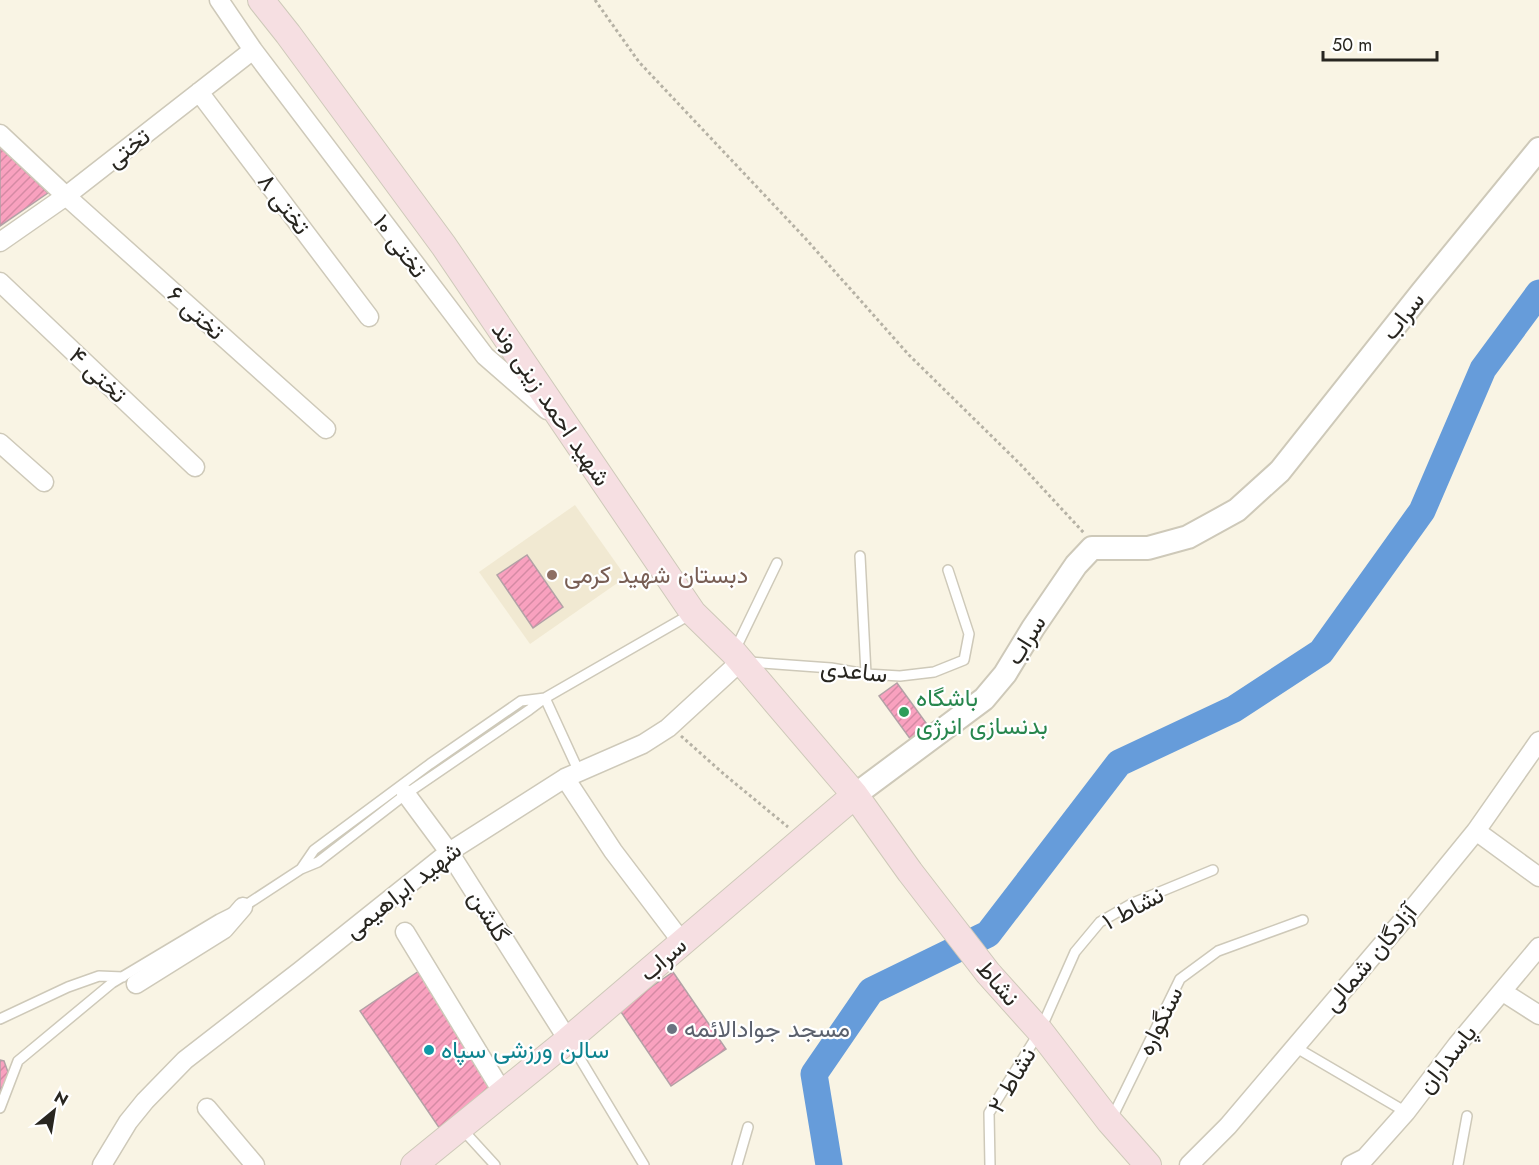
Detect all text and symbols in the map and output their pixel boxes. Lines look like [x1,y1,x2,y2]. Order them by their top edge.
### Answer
scale bar [1323,24,1437,62]
text: 50 m [1332,32,1372,58]
street label: تختی [98,119,157,176]
street label: تختی ۸ [250,166,319,242]
street label: تختی ۱۰ [365,206,436,285]
street label: تختی ۶ [160,277,233,348]
street label: سراب [1372,284,1433,347]
street label: شهید احمد زینی وند [483,314,620,493]
street label: تختی ۴ [61,338,135,411]
place label: دبستان شهید کرمی [564,557,748,592]
marker: دبستان شهید کرمی [545,568,559,582]
street label: سراب [997,608,1054,672]
street label: ساعدی [819,650,889,691]
place label: باشگاه بدنسازی انرژی [916,680,1048,743]
marker: باشگاه بدنسازی انرژی [897,705,911,719]
street label: شهید ابراهیمی [337,833,469,947]
street label: نشاط ۱ [1096,877,1170,938]
street label: گلشن [460,883,519,949]
street label: آزادگان شمالی [1314,894,1427,1019]
street label: سراب [631,928,694,989]
street label: نشاط [968,952,1028,1013]
street label: سنگواره [1128,980,1191,1061]
place label: مسجد جوادالائمه [684,1011,850,1046]
street label: پاسداران [1408,1017,1485,1101]
marker: مسجد جوادالائمه [665,1022,679,1036]
place label: سالن ورزشی سپاه [441,1032,609,1067]
street label: نشاط ۲ [979,1040,1044,1119]
marker: سالن ورزشی سپاه [422,1043,436,1057]
north arrow [24,1081,84,1141]
text: N [50,1085,73,1112]

